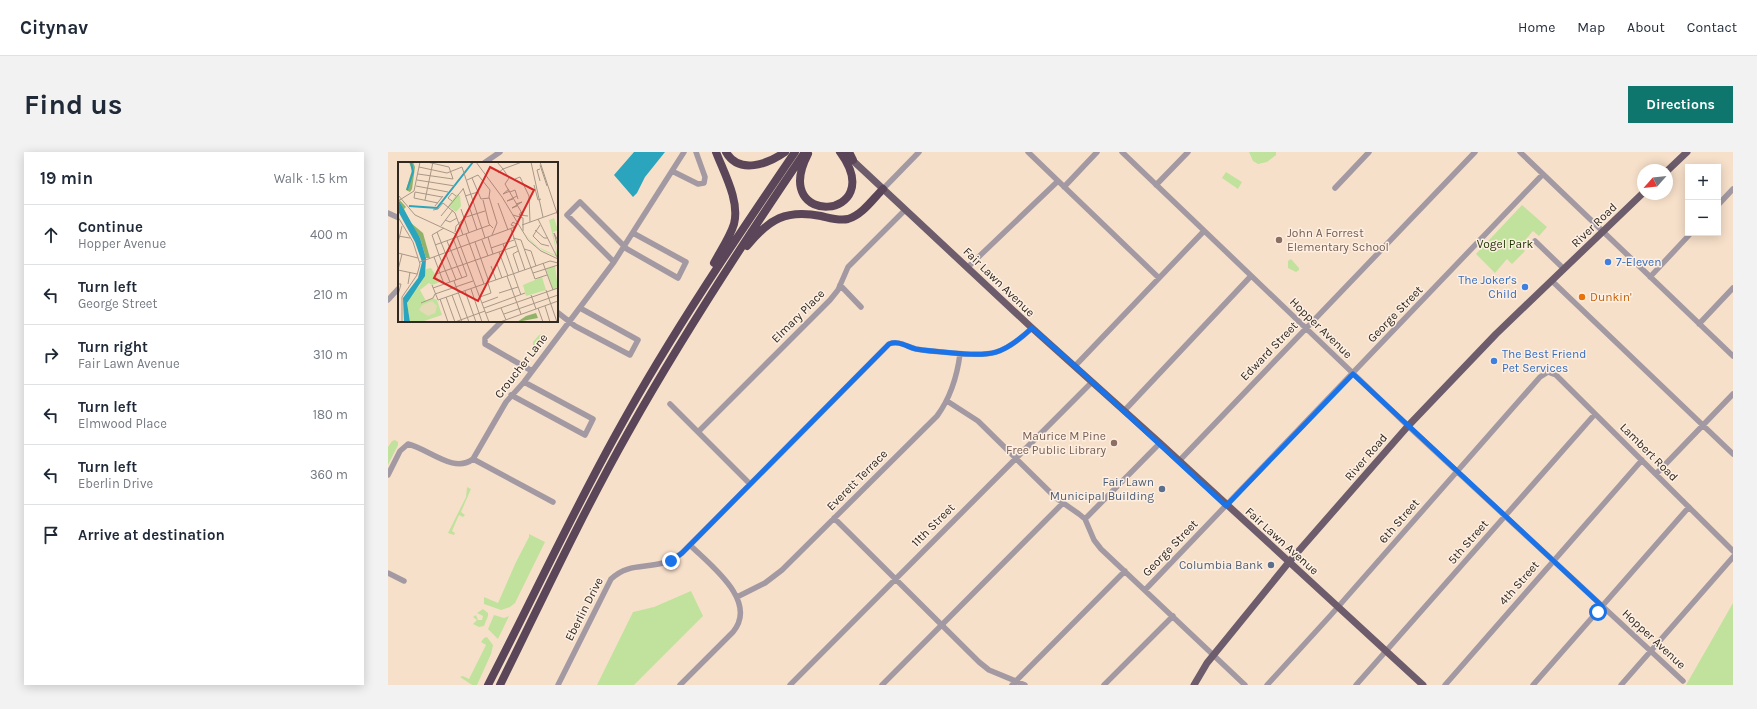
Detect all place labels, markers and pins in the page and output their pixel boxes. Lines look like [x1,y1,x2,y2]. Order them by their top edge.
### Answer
place label: John A Forrest Elementary School [1287,226,1389,254]
marker: John A Forrest Elementary School [1274,235,1284,245]
place label: 7-Eleven [1616,255,1662,269]
marker: 7-Eleven [1603,257,1613,267]
place label: The Joker's Child [1458,273,1517,301]
marker: The Joker's Child [1520,282,1530,292]
place label: Dunkin' [1590,290,1632,304]
marker: Dunkin' [1577,292,1587,302]
place label: The Best Friend Pet Services [1502,347,1586,375]
marker: The Best Friend Pet Services [1489,356,1499,366]
place label: Maurice M Pine Free Public Library [1006,429,1106,457]
marker: Maurice M Pine Free Public Library [1109,438,1119,448]
place label: Fair Lawn Municipal Building [1050,475,1154,503]
marker: Fair Lawn Municipal Building [1157,484,1167,494]
place label: Columbia Bank [1179,558,1263,572]
marker: Columbia Bank [1266,560,1276,570]

